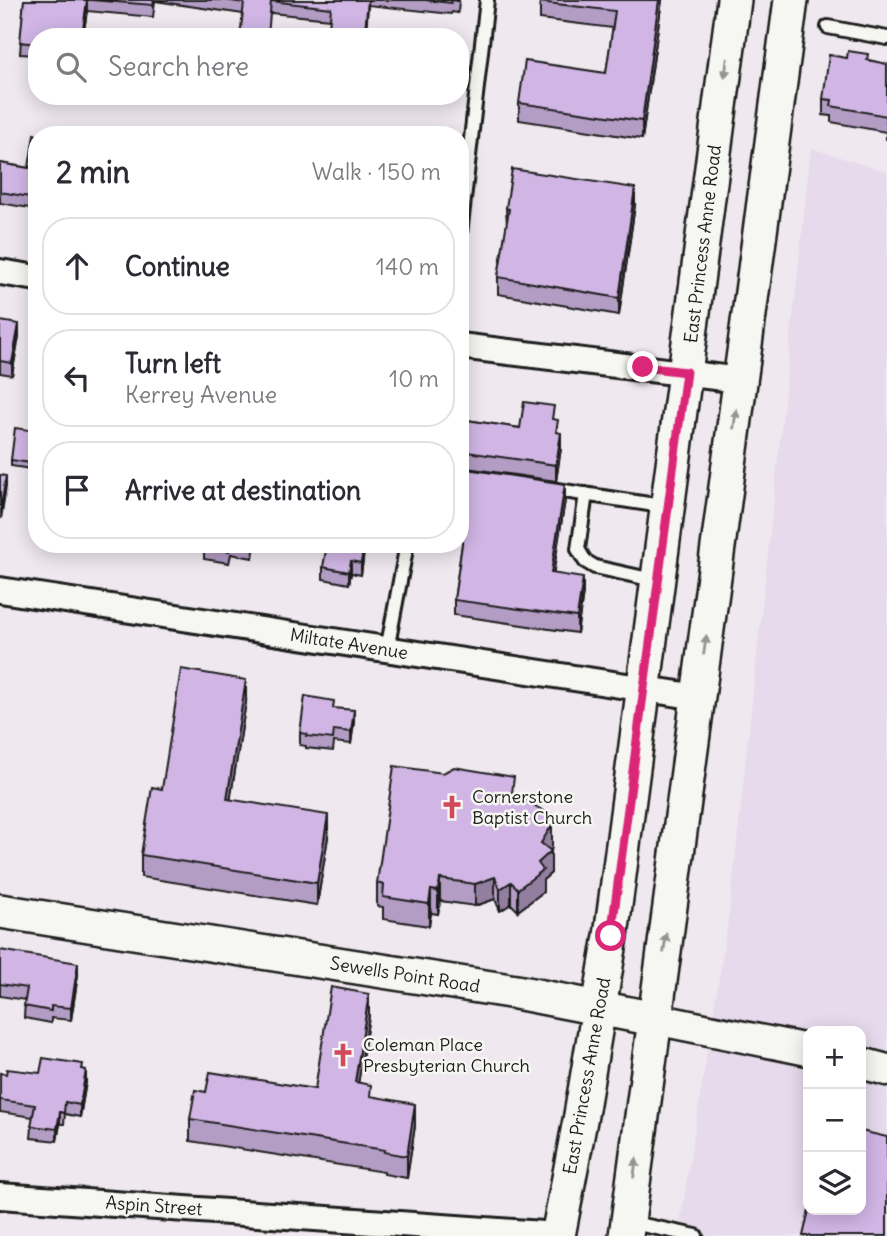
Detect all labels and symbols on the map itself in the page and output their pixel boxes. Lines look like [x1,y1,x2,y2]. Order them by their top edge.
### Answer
one-way arrow [720,57,731,79]
street label: East Princess Anne Road [679,143,726,344]
route end [627,351,658,382]
one-way arrow [729,408,740,430]
street label: Miltate Avenue [288,623,410,664]
one-way arrow [700,633,711,655]
place label: Cornerstone Baptist Church [472,785,592,829]
church icon: Cornerstone Baptist Church [438,793,466,821]
route start [595,920,626,951]
one-way arrow [660,932,671,954]
street label: Sewells Point Road [328,951,482,998]
street label: East Princess Anne Road [558,975,615,1176]
place label: Coleman Place Presbyterian Church [363,1033,530,1077]
church icon: Coleman Place Presbyterian Church [329,1041,357,1069]
one-way arrow [629,1157,640,1179]
street label: Aspin Street [105,1191,203,1220]

